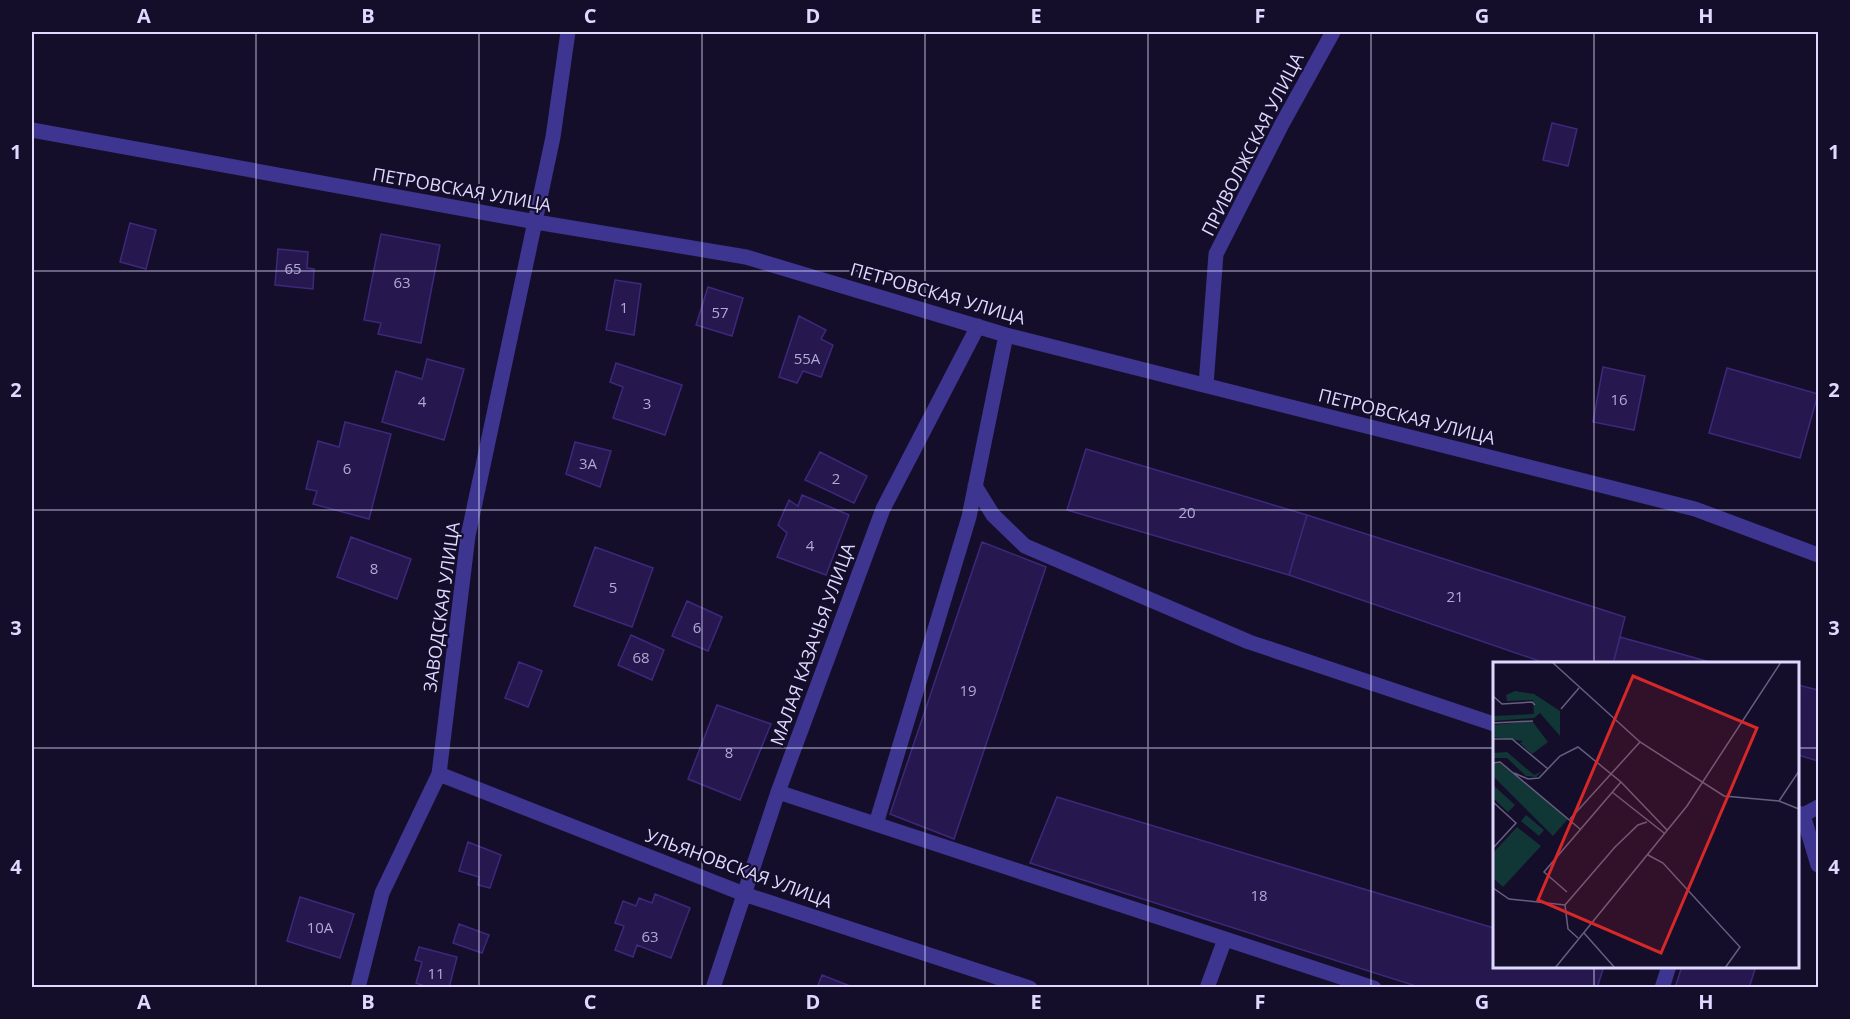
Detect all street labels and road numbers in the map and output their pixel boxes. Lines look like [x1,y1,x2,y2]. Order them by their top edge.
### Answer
street label: ПРИВОЛЖСКАЯ УЛИЦА [1195,48,1309,240]
street label: ПЕТРОВСКАЯ УЛИЦА [371,161,554,217]
street label: ПЕТРОВСКАЯ УЛИЦА [848,256,1029,330]
street label: ПЕТРОВСКАЯ УЛИЦА [1316,382,1498,450]
street label: ЗАВОДСКАЯ УЛИЦА [417,520,465,694]
street label: МАЛАЯ КАЗАЧЬЯ УЛИЦА [764,539,860,749]
street label: УЛЬЯНОВСКАЯ УЛИЦА [642,823,836,913]

